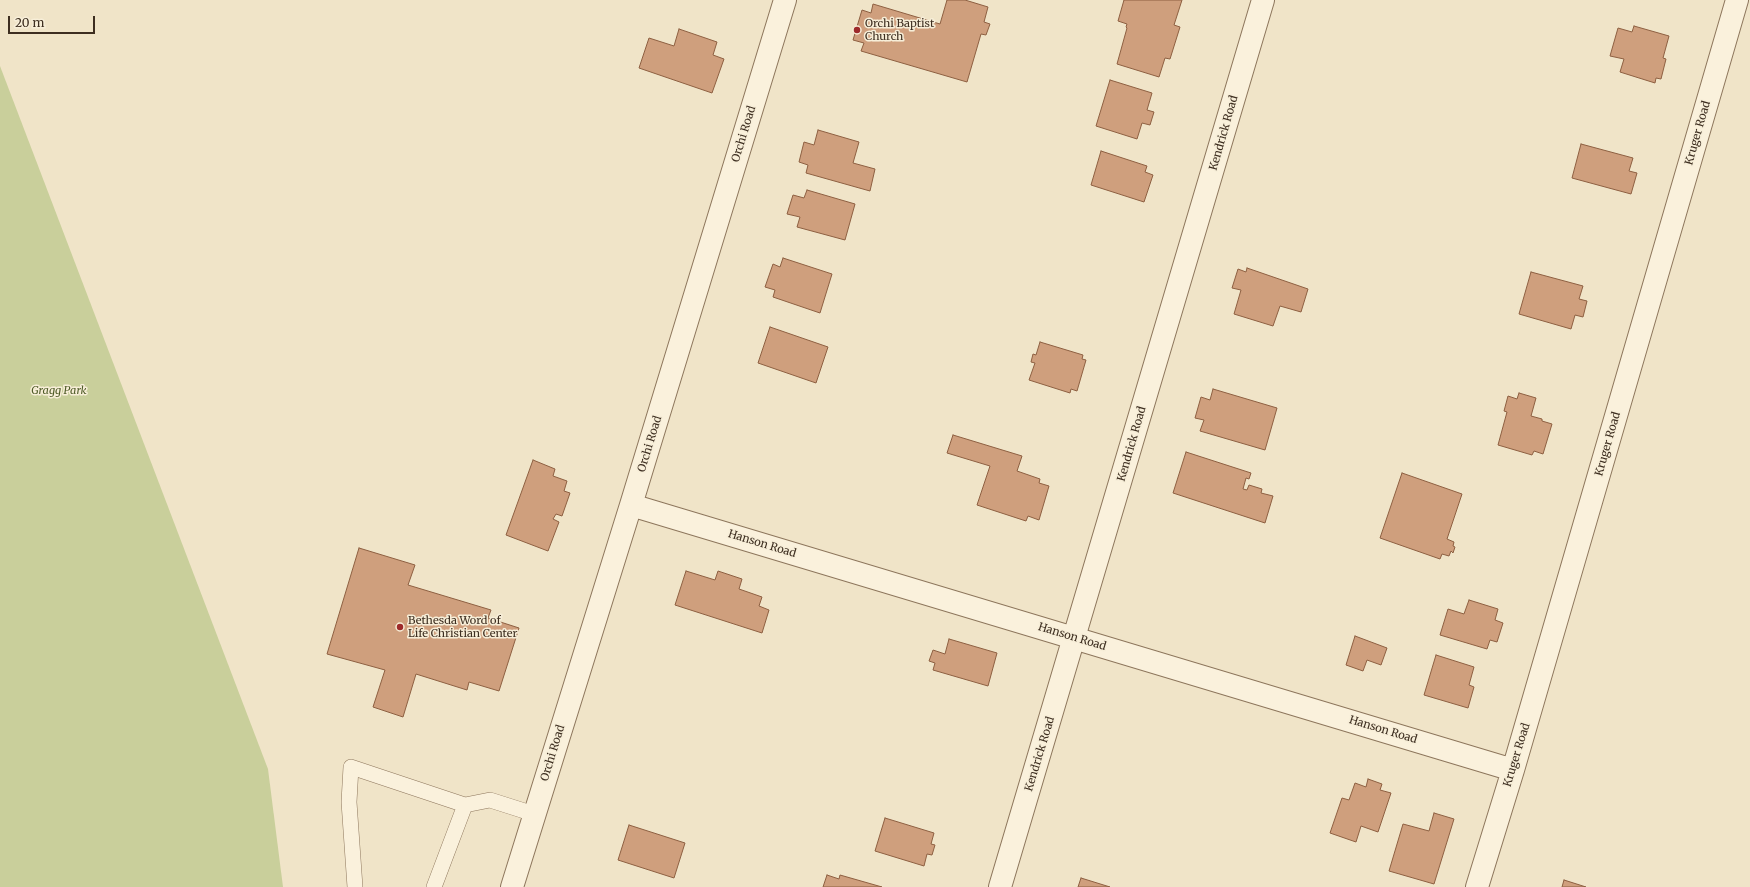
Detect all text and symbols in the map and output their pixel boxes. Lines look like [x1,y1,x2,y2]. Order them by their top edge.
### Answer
scale bar [10,8,97,34]
text: 20 m [15,15,44,30]
place label: Orchi Baptist Church [865,17,934,43]
marker: Orchi Baptist Church [852,25,862,35]
street label: Kendrick Road [1207,94,1241,172]
street label: Kruger Road [1683,99,1713,167]
street label: Orchi Road [729,104,759,164]
park label: Gragg Park [31,384,87,398]
street label: Kendrick Road [1115,405,1149,483]
street label: Kruger Road [1593,410,1623,478]
street label: Orchi Road [635,414,665,474]
street label: Hanson Road [726,527,798,561]
place label: Bethesda Word of Life Christian Center [408,614,517,640]
street label: Hanson Road [1036,620,1108,654]
marker: Bethesda Word of Life Christian Center [395,622,405,632]
street label: Hanson Road [1347,713,1419,747]
street label: Kendrick Road [1022,715,1058,793]
street label: Kruger Road [1501,721,1533,789]
street label: Orchi Road [538,723,568,783]

